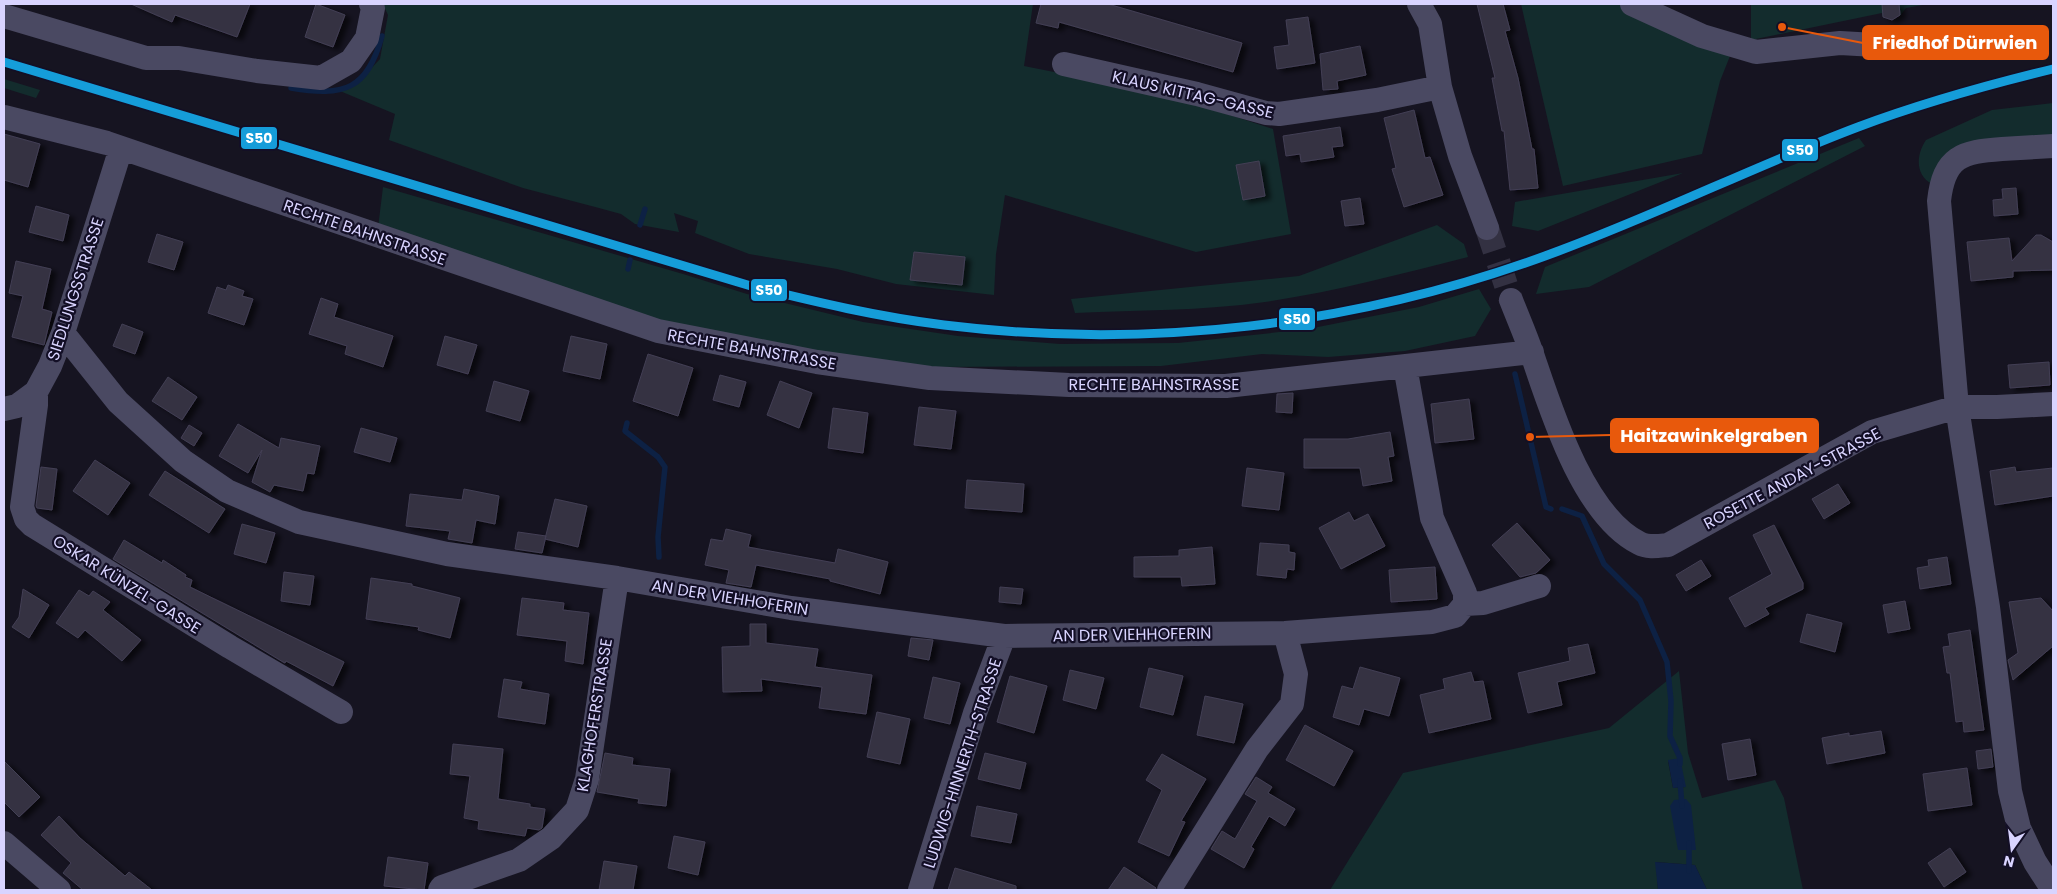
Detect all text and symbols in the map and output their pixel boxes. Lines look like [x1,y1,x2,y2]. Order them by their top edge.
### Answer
callout: Friedhof Dürrwien [1863,26,2048,59]
text: Friedhof Dürrwien [1873,30,2037,55]
street label: KLAUS KITTAG-GASSE [1110,65,1276,124]
line badge: S50 [240,126,278,150]
text: S50 [246,128,272,148]
line badge: S50 [1781,138,1819,162]
text: S50 [1787,140,1813,160]
street label: RECHTE BAHNSTRASSE [280,194,449,271]
street label: SIEDLUNGSSTRASSE [41,215,109,364]
line badge: S50 [750,278,788,302]
text: S50 [756,280,782,300]
line badge: S50 [1278,307,1316,331]
text: S50 [1284,309,1310,329]
street label: RECHTE BAHNSTRASSE [666,323,838,376]
street label: RECHTE BAHNSTRASSE [1069,373,1239,396]
callout: Haitzawinkelgraben [1611,419,1818,452]
street label: ROSETTE ANDAY-STRASSE [1700,422,1885,535]
text: Haitzawinkelgraben [1620,423,1808,448]
street label: OSKAR KÜNZEL-GASSE [48,529,205,639]
street label: AN DER VIEHHOFERIN [650,574,810,621]
street label: AN DER VIEHHOFERIN [1052,622,1212,647]
street label: KLAGHOFERSTRASSE [571,637,618,793]
street label: LUDWIG-HINNERTH-STRASSE [918,655,1007,871]
north arrow [1987,824,2037,874]
text: N [2001,851,2016,873]

